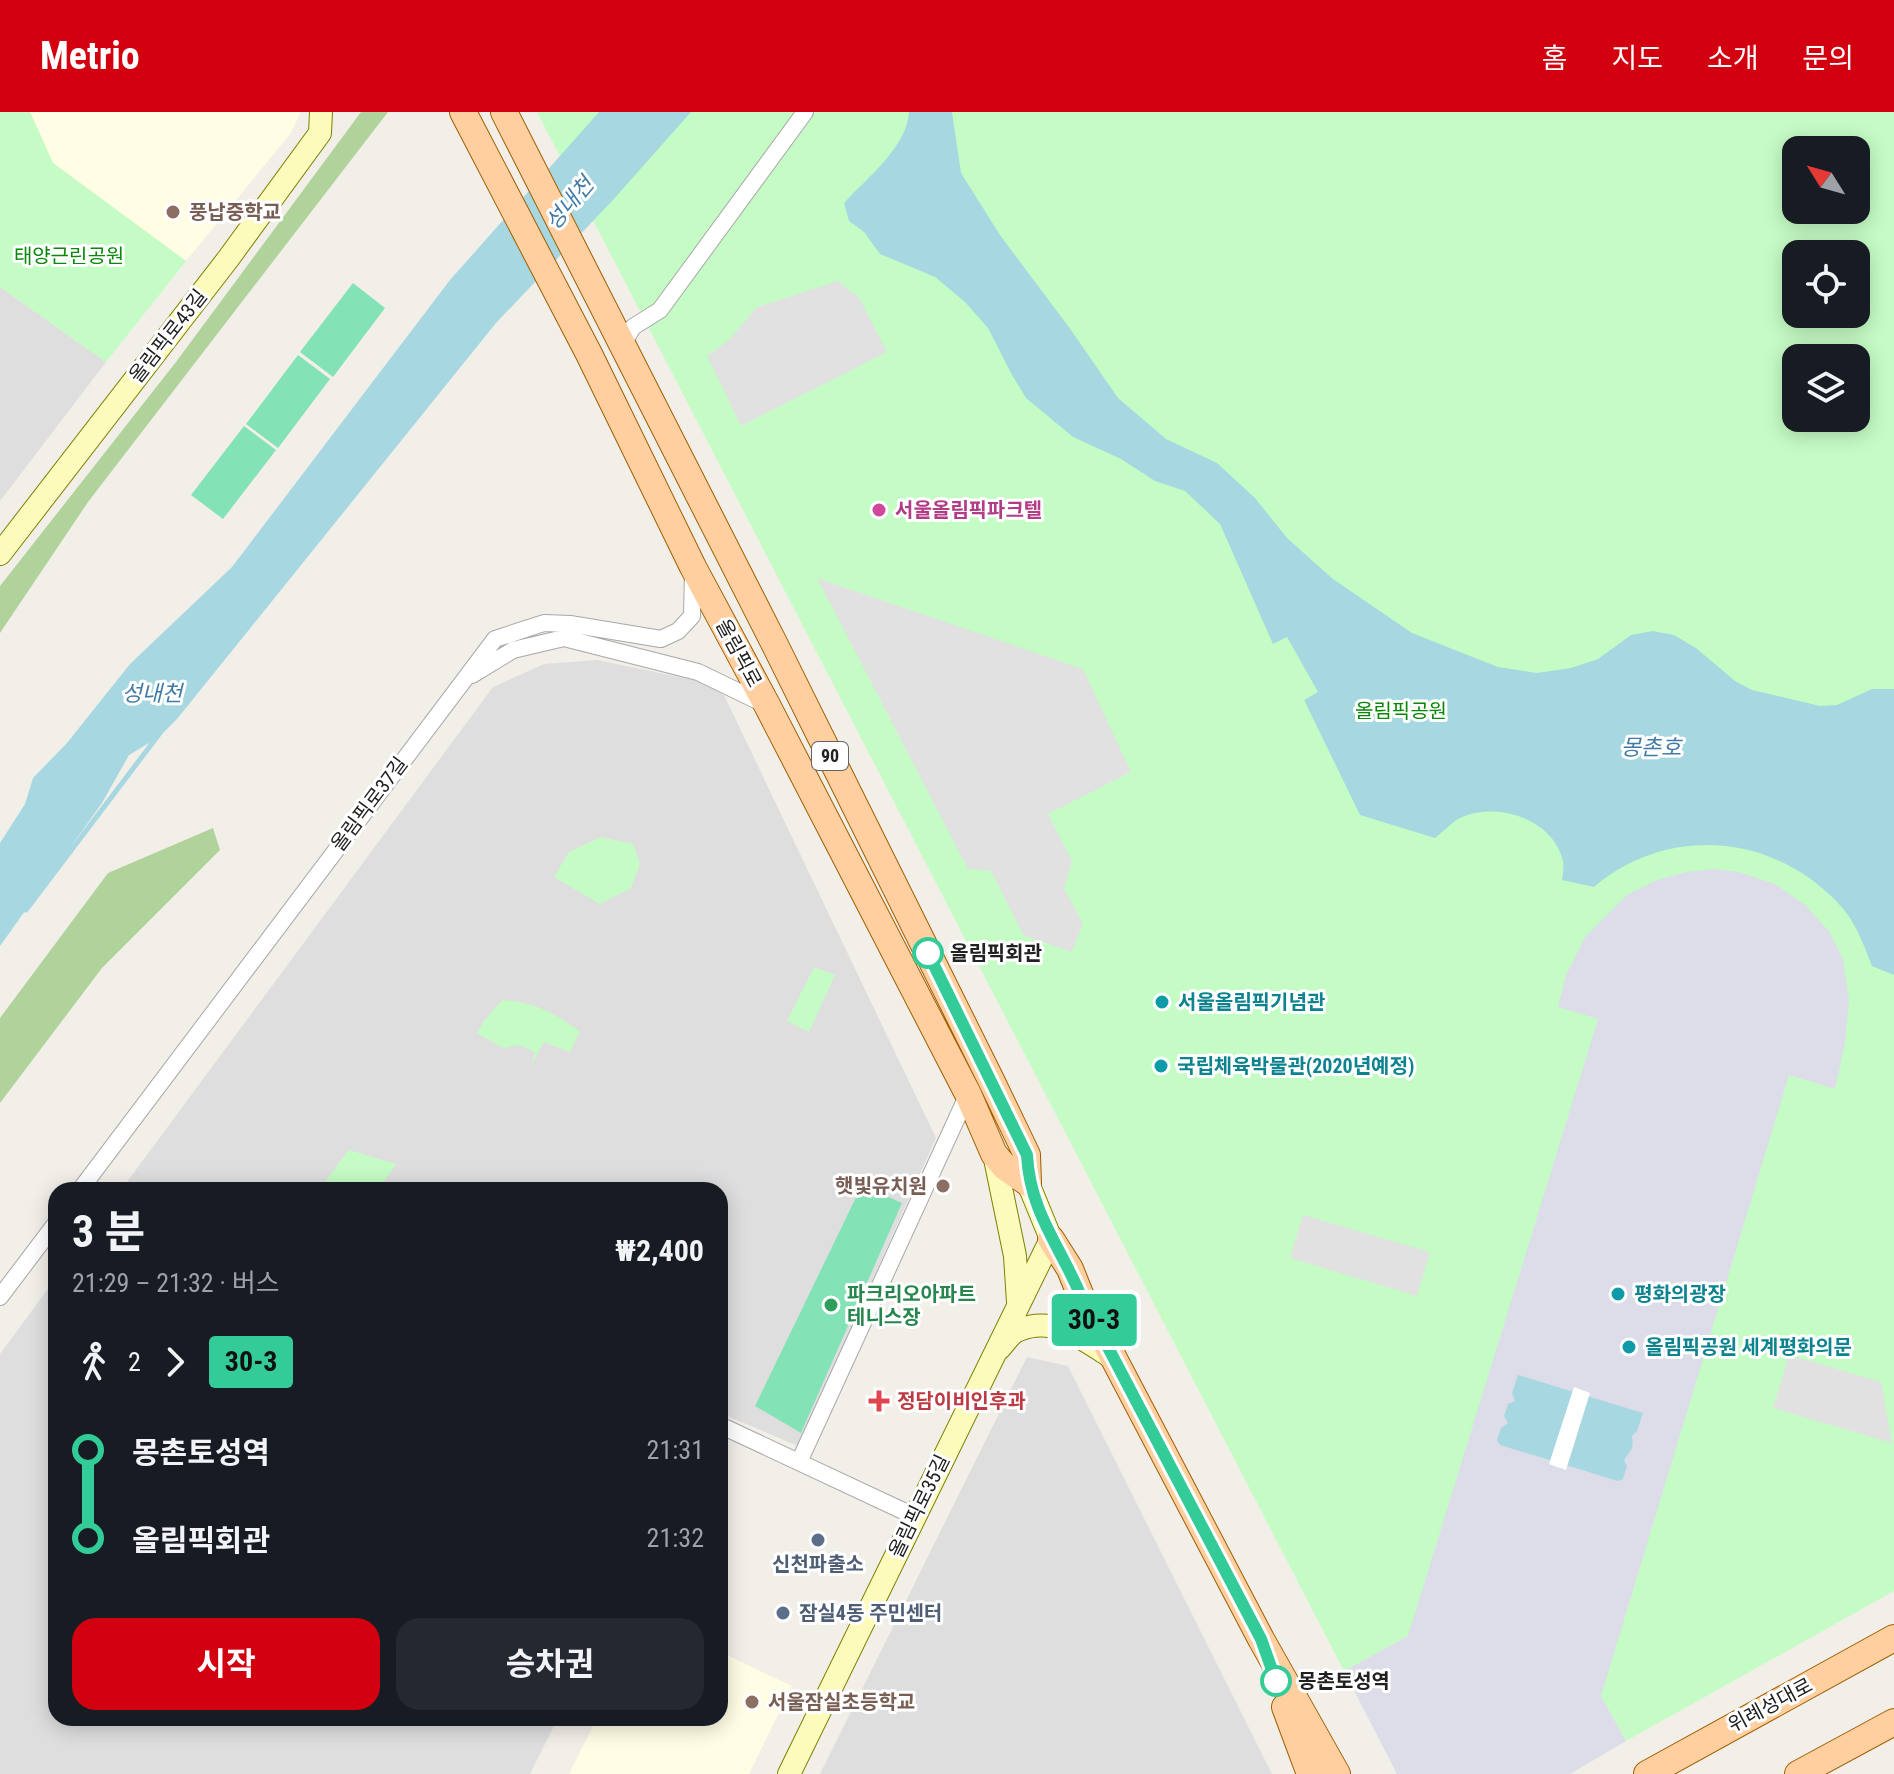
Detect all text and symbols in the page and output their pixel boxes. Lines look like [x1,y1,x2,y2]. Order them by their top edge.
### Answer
text: Metrio [40,34,140,78]
text: 홈 [1542,42,1567,75]
text: 지도 [1611,42,1663,75]
text: 소개 [1707,42,1758,75]
text: 문의 [1802,42,1854,75]
north arrow [1782,136,1870,224]
map controls [1782,136,1870,432]
water label: 성내천 [540,170,600,235]
place label: 풍납중학교 [189,200,281,224]
marker: 풍납중학교 [164,203,182,221]
button: locate [1782,240,1870,328]
park label: 태양근린공원 [14,244,124,268]
street label: 올림픽로43길 [124,285,212,387]
button: layers [1782,344,1870,432]
place label: 서울올림픽파크텔 [895,498,1042,522]
marker: 서울올림픽파크텔 [870,501,888,519]
street label: 올림픽로 [711,615,767,691]
water label: 성내천 [122,681,185,706]
park label: 올림픽공원 [1355,699,1447,723]
water label: 몽촌호 [1621,735,1683,760]
road number: 90 [812,742,848,770]
street label: 올림픽로37길 [326,752,412,856]
marker: 올림픽회관 [913,938,943,968]
place label: 올림픽회관 [950,941,1043,965]
place label: 서울올림픽기념관 [1178,990,1326,1014]
marker: 서울올림픽기념관 [1153,993,1171,1011]
place label: 국립체육박물관(2020년예정) [1177,1054,1414,1078]
marker: 국립체육박물관(2020년예정) [1152,1057,1170,1075]
place label: 햇빛유치원 [835,1174,927,1198]
marker: 햇빛유치원 [934,1177,952,1195]
text: 3 분 [72,1206,145,1258]
text: ₩2,400 [615,1233,704,1268]
text: 21:29 – 21:32 · 버스 [72,1268,280,1298]
place label: 파크리오아파트 테니스장 [847,1282,976,1329]
place label: 평화의광장 [1634,1282,1726,1306]
marker: 평화의광장 [1609,1285,1627,1303]
line badge: 30-3 [1038,1294,1150,1346]
marker: 파크리오아파트 테니스장 [822,1296,840,1314]
text: 30-3 [1068,1303,1120,1336]
place label: 올림픽공원 세계평화의문 [1645,1335,1852,1359]
marker: 올림픽공원 세계평화의문 [1620,1338,1638,1356]
icon: walk [72,1340,116,1384]
icon: forward [153,1340,197,1384]
text: 30-3 [225,1345,277,1378]
text: 2 [128,1347,141,1377]
place label: 정담이비인후과 [897,1389,1026,1413]
marker: 정담이비인후과 [868,1390,890,1412]
text: 몽촌토성역 [132,1435,270,1470]
text: 21:31 [647,1435,704,1465]
street label: 올림픽로35길 [884,1451,954,1561]
text: 올림픽회관 [132,1523,270,1558]
text: 21:32 [647,1523,704,1553]
marker: 신천파출소 [809,1531,827,1549]
place label: 신천파출소 [772,1552,864,1576]
place label: 잠실4동 주민센터 [799,1601,943,1625]
marker: 잠실4동 주민센터 [774,1604,792,1622]
button: 시작 [72,1618,380,1710]
button: 승차권 [396,1618,704,1710]
marker: 몽촌토성역 [1261,1666,1291,1696]
place label: 몽촌토성역 [1298,1669,1390,1693]
street label: 위례성대로 [1724,1673,1816,1737]
place label: 서울잠실초등학교 [768,1690,915,1714]
marker: 서울잠실초등학교 [743,1693,761,1711]

